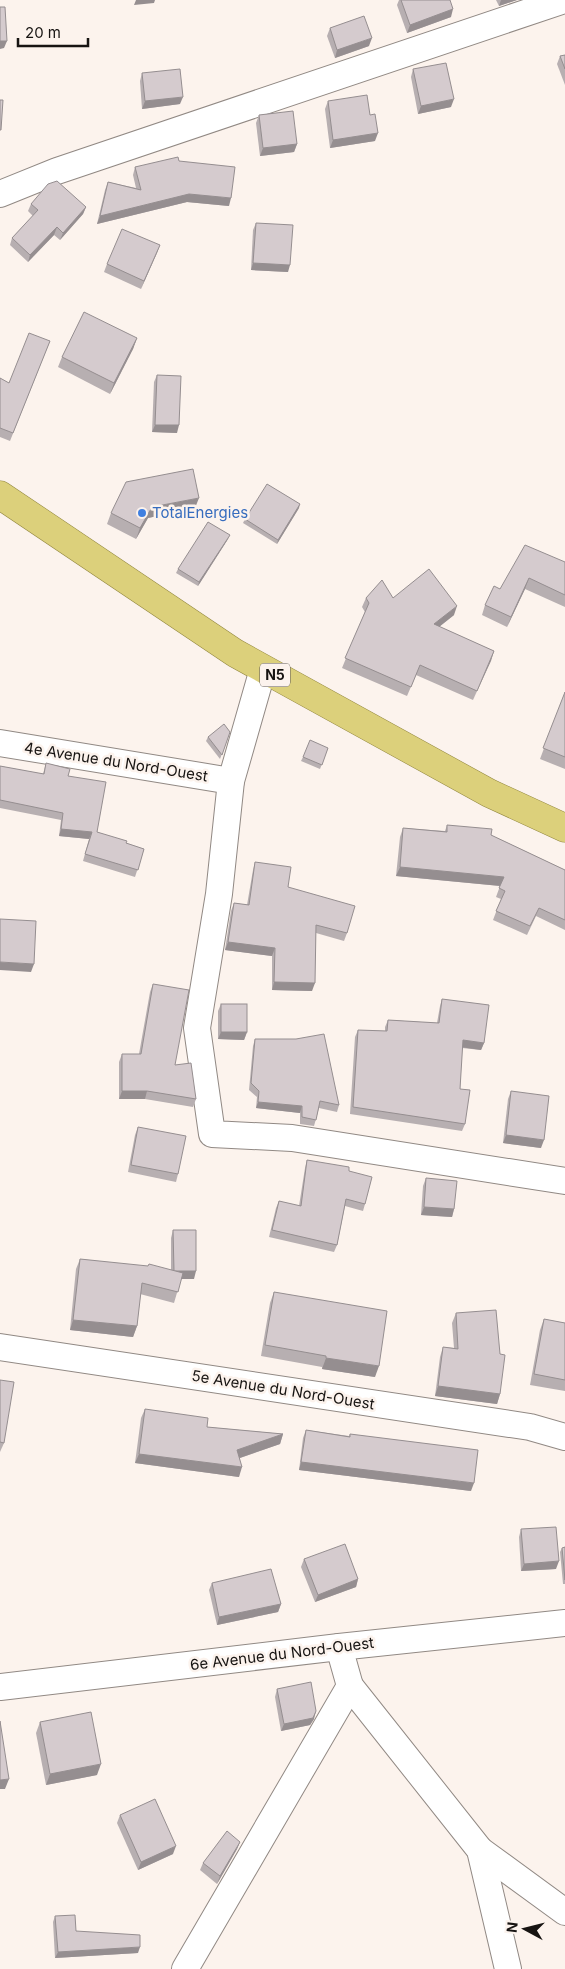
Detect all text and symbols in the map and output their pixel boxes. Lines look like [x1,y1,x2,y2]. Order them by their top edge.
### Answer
scale bar [18,15,88,47]
text: 20 m [25,23,61,42]
place label: TotalEnergies [152,503,248,522]
marker: TotalEnergies [136,507,148,519]
road number: N5 [260,664,290,686]
street label: 4e Avenue du Nord-Ouest [23,738,209,785]
street label: 5e Avenue du Nord-Ouest [190,1366,376,1413]
street label: 6e Avenue du Nord-Ouest [189,1633,375,1674]
north arrow [500,1904,550,1954]
text: N [503,1921,521,1934]

